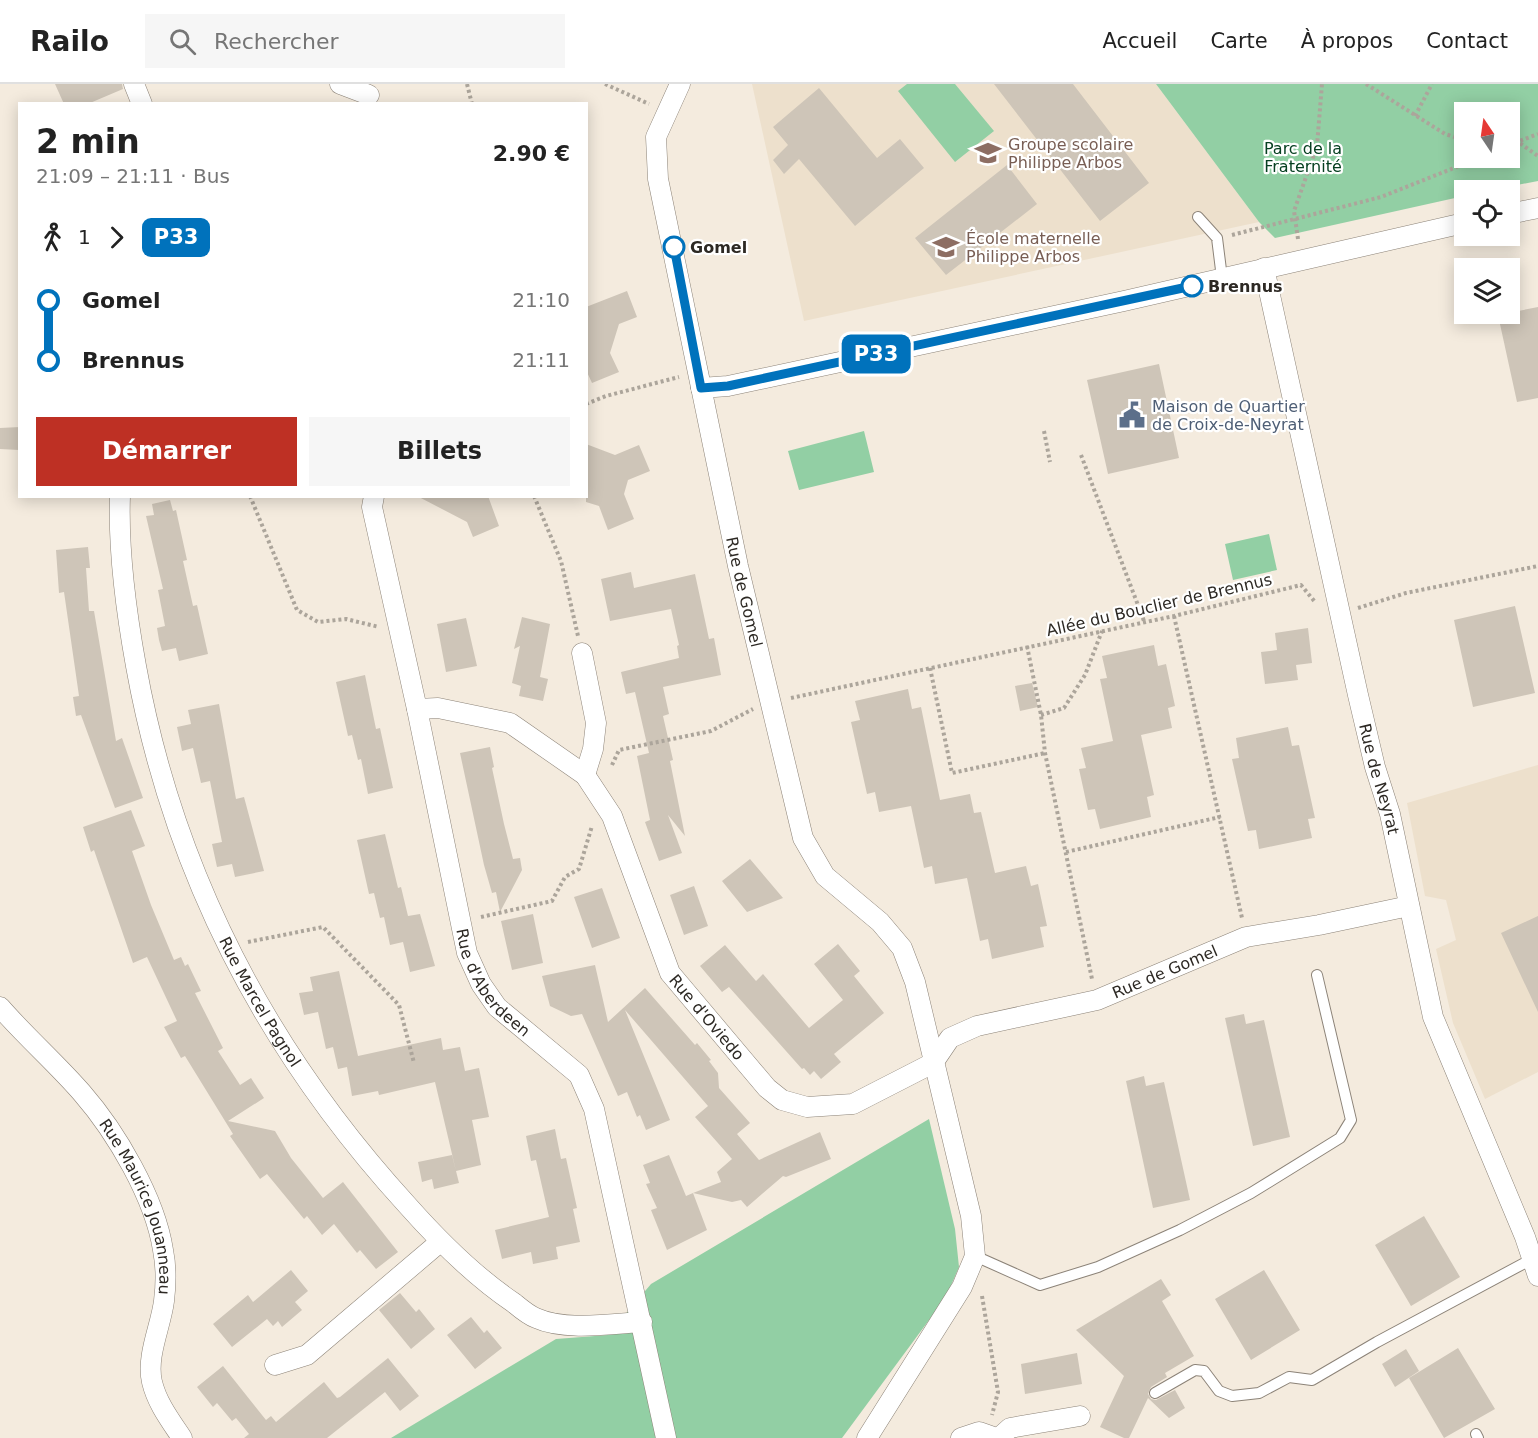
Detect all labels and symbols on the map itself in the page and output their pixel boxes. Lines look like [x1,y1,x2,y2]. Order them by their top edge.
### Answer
north arrow [1454,102,1520,168]
place label: Groupe scolaire Philippe Arbos [1008,135,1133,172]
school or university icon: Groupe scolaire Philippe Arbos [973,138,1003,168]
park label: Parc de la Fraternité [1264,139,1342,176]
place label: École maternelle Philippe Arbos [966,229,1101,266]
school or university icon: École maternelle Philippe Arbos [931,232,961,262]
marker: Gomel [663,236,685,258]
place label: Gomel [690,238,747,257]
marker: Brennus [1181,275,1203,297]
place label: Brennus [1208,277,1283,296]
line badge: P33 [842,334,910,374]
place label: Maison de Quartier de Croix-de-Neyrat [1152,397,1305,434]
public building icon: Maison de Quartier de Croix-de-Neyrat [1117,400,1147,430]
street label: Rue de Gomel [723,535,767,649]
street label: Allée du Bouclier de Brennus [1044,570,1274,640]
street label: Rue de Neyrat [1356,722,1404,836]
street label: Rue d'Aberdeen [453,927,534,1040]
street label: Rue Marcel Pagnol [216,934,305,1070]
street label: Rue de Gomel [1109,941,1220,1002]
street label: Rue d'Oviedo [666,970,749,1064]
street label: Rue Maurice Jouanneau [96,1115,175,1295]

